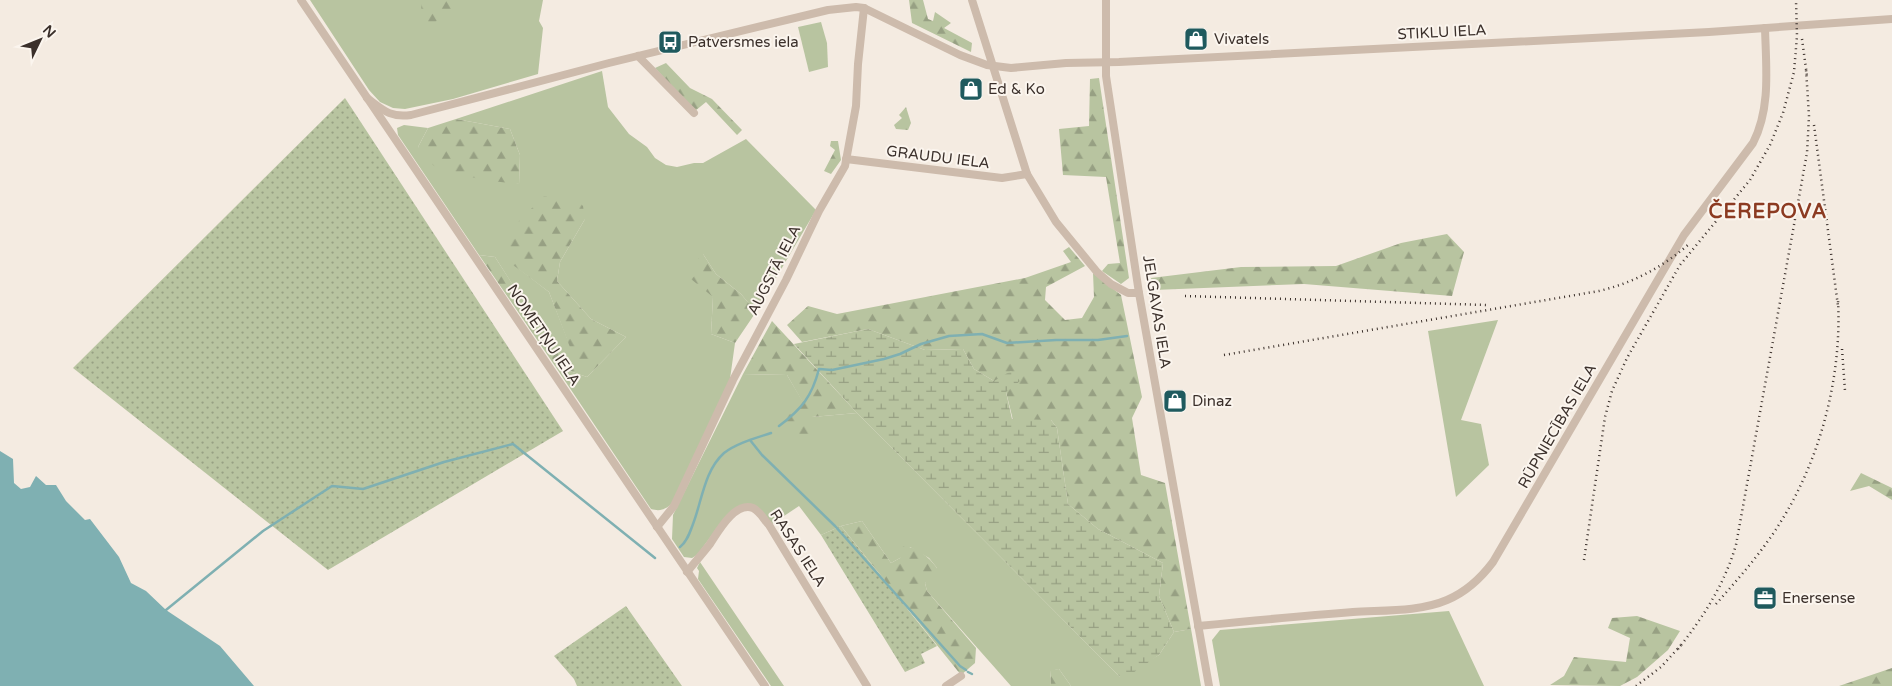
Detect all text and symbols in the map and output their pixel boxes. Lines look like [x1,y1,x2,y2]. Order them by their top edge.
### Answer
north arrow [15,15,65,65]
street label: STIKLU IELA [1397,21,1487,43]
text: N [39,22,59,41]
shop icon: Vivatels [1183,26,1209,52]
bus stop icon: Patversmes iela [657,29,683,55]
place label: Vivatels [1214,30,1269,48]
place label: Patversmes iela [688,33,799,51]
shop icon: Ed & Ko [958,76,984,102]
place label: Ed & Ko [988,80,1045,98]
street label: GRAUDU IELA [885,142,991,172]
district label: ČEREPOVA [1709,198,1827,224]
street label: AUGSTĀ IELA [744,222,804,318]
street label: JELGAVAS IELA [1139,254,1175,370]
street label: NOMETŅU IELA [504,281,584,389]
street label: RŪPNIECĪBAS IELA [1514,361,1600,491]
shop icon: Dinaz [1162,388,1188,414]
place label: Dinaz [1192,392,1232,410]
street label: RASAS IELA [766,506,830,590]
office icon: Enersense [1752,585,1778,611]
place label: Enersense [1782,589,1855,607]

